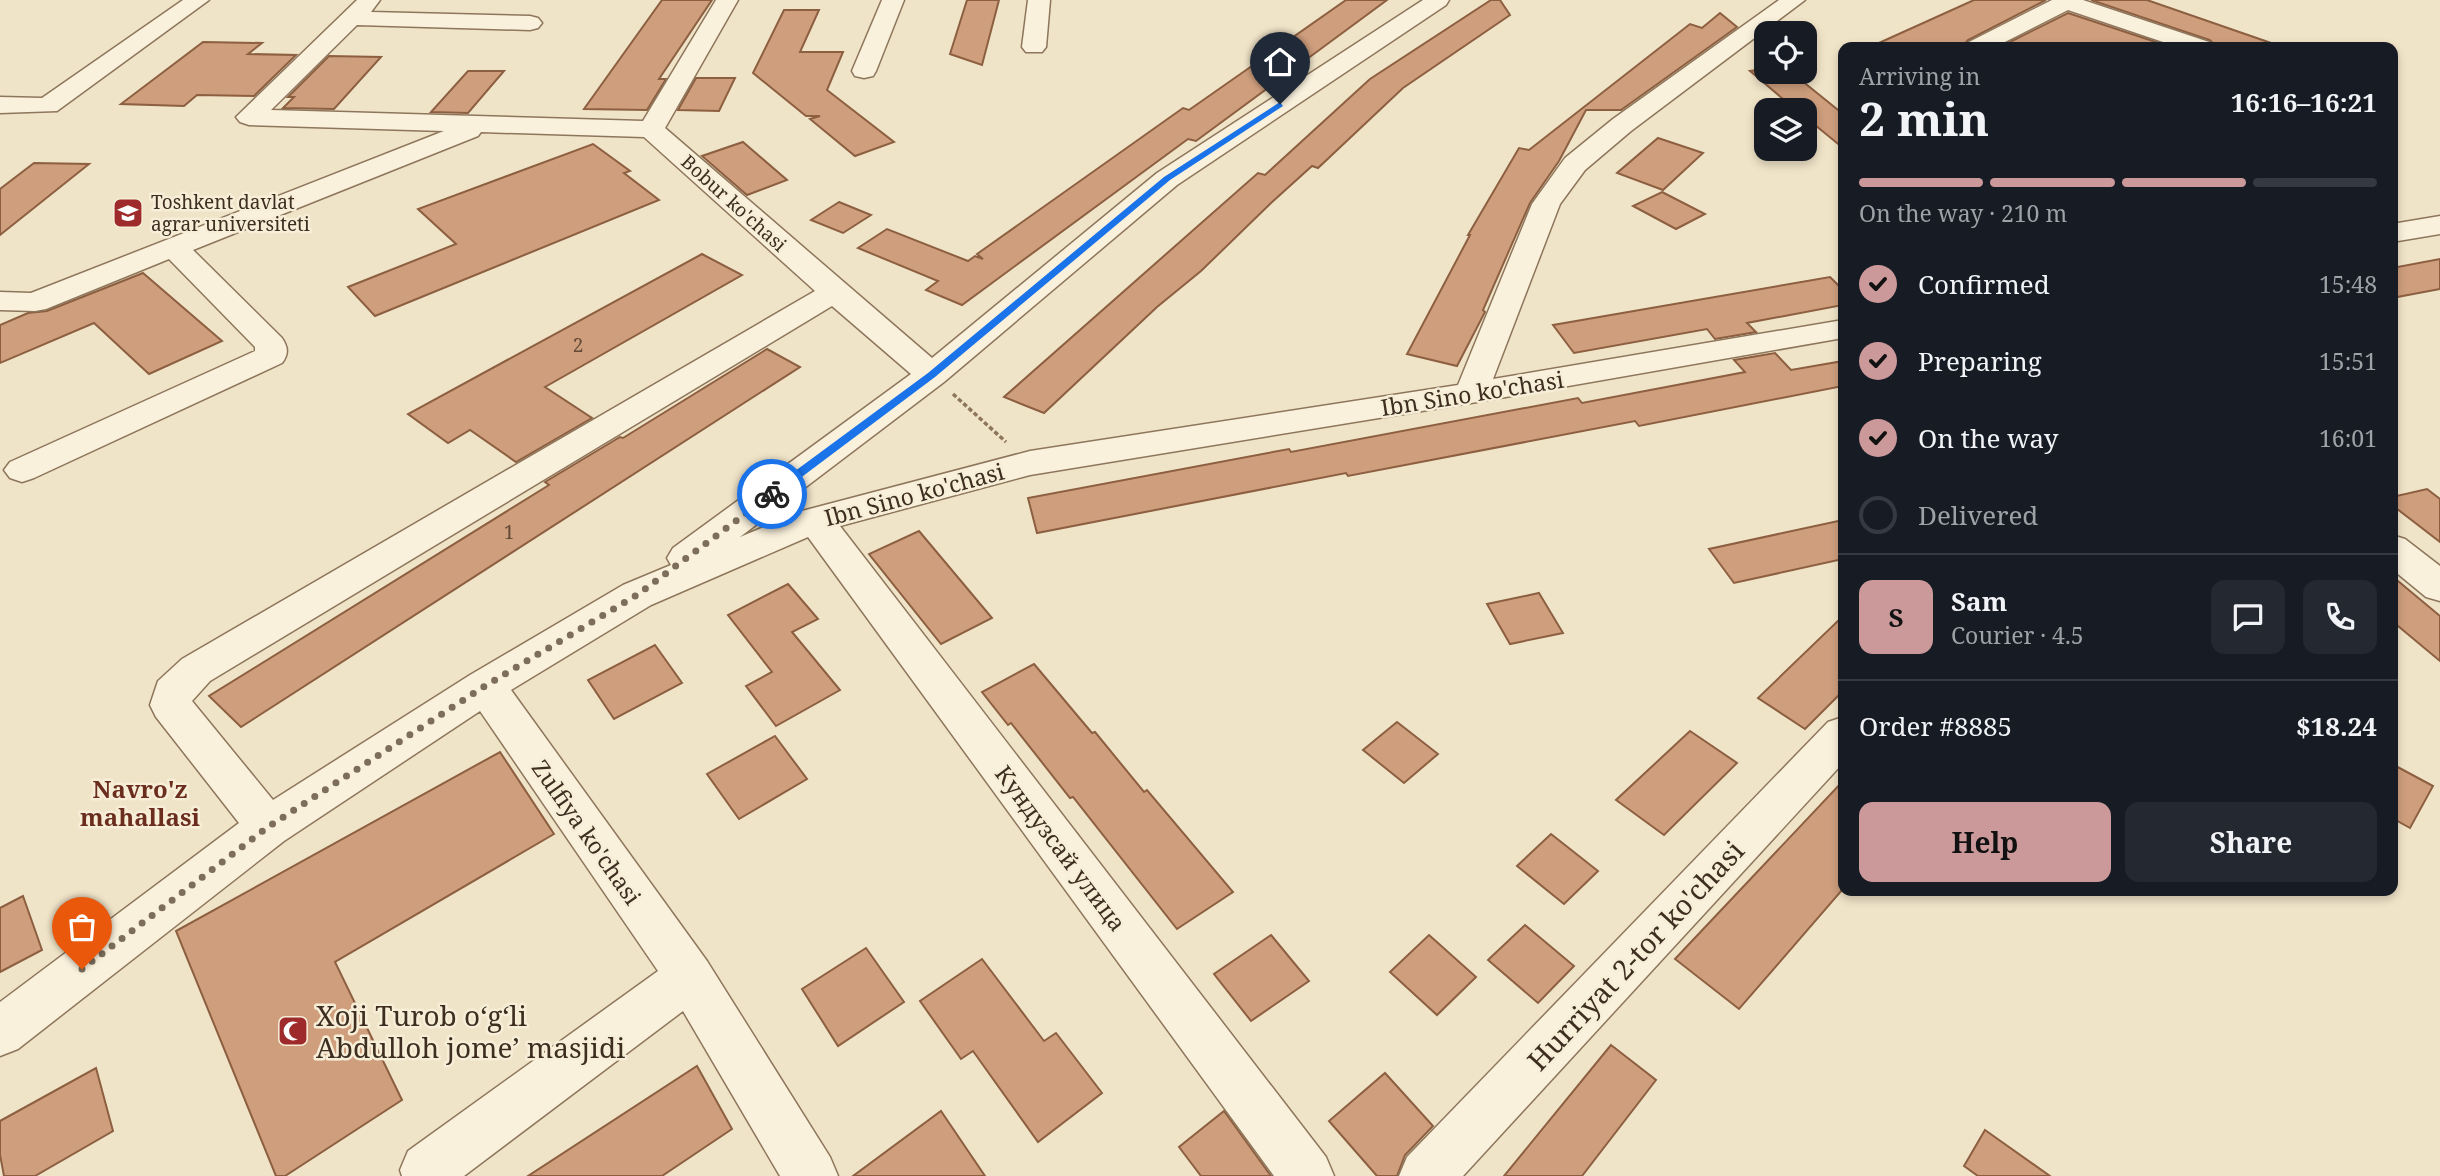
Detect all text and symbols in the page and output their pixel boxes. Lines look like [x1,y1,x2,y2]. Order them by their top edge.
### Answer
map controls [1754,21,1817,161]
button: locate [1754,21,1817,84]
pin [1250,32,1310,104]
icon: home [1261,43,1299,81]
text: Arriving in [1859,60,1980,92]
text: 16:16–16:21 [2231,84,2377,120]
text: 2 min [1859,87,1989,149]
button: layers [1754,98,1817,161]
street label: Bobur ko'chasi [676,149,792,257]
place label: Toshkent davlat agrar universiteti [151,189,310,237]
school or university icon: Toshkent davlat agrar universiteti [111,196,145,230]
text: On the way · 210 m [1859,197,2067,229]
icon: check [1859,265,1897,303]
text: Confirmed [1918,266,2050,302]
text: 15:48 [2319,268,2377,300]
house number: 2 [573,332,583,358]
icon: check [1859,342,1897,380]
text: Preparing [1918,343,2042,379]
text: 15:51 [2319,345,2377,377]
street label: Ibn Sino ko'chasi [1378,363,1566,423]
icon: check [1859,419,1897,457]
text: On the way [1918,420,2058,456]
text: 16:01 [2319,422,2377,454]
street label: Ibn Sino ko'chasi [821,454,1008,533]
courier [737,459,807,529]
icon: bike [753,475,791,513]
text: Delivered [1918,497,2038,533]
house number: 1 [504,519,514,545]
button: chat [2211,580,2285,654]
button: phone [2303,580,2377,654]
text: Sam [1951,583,2007,619]
text: S [1888,599,1904,635]
text: Courier · 4.5 [1951,619,2084,651]
text: Order #8885 [1859,708,2012,744]
text: $18.24 [2296,708,2377,744]
street label: Zulfiya ko'chasi [525,753,649,911]
street label: Кундузсай улица [988,759,1134,937]
district label: Navro'z mahallasi [80,772,200,833]
button: Help [1859,802,2111,882]
button: Share [2125,802,2377,882]
street label: Hurriyat 2-tor ko'chasi [1518,832,1752,1078]
pin [52,897,112,969]
icon: bag [63,908,101,946]
place label: Xoji Turob o‘g‘li Abdulloh jome’ masjidi [316,996,625,1066]
mosque icon: Xoji Turob o‘g‘li Abdulloh jome’ masjidi [276,1014,310,1048]

